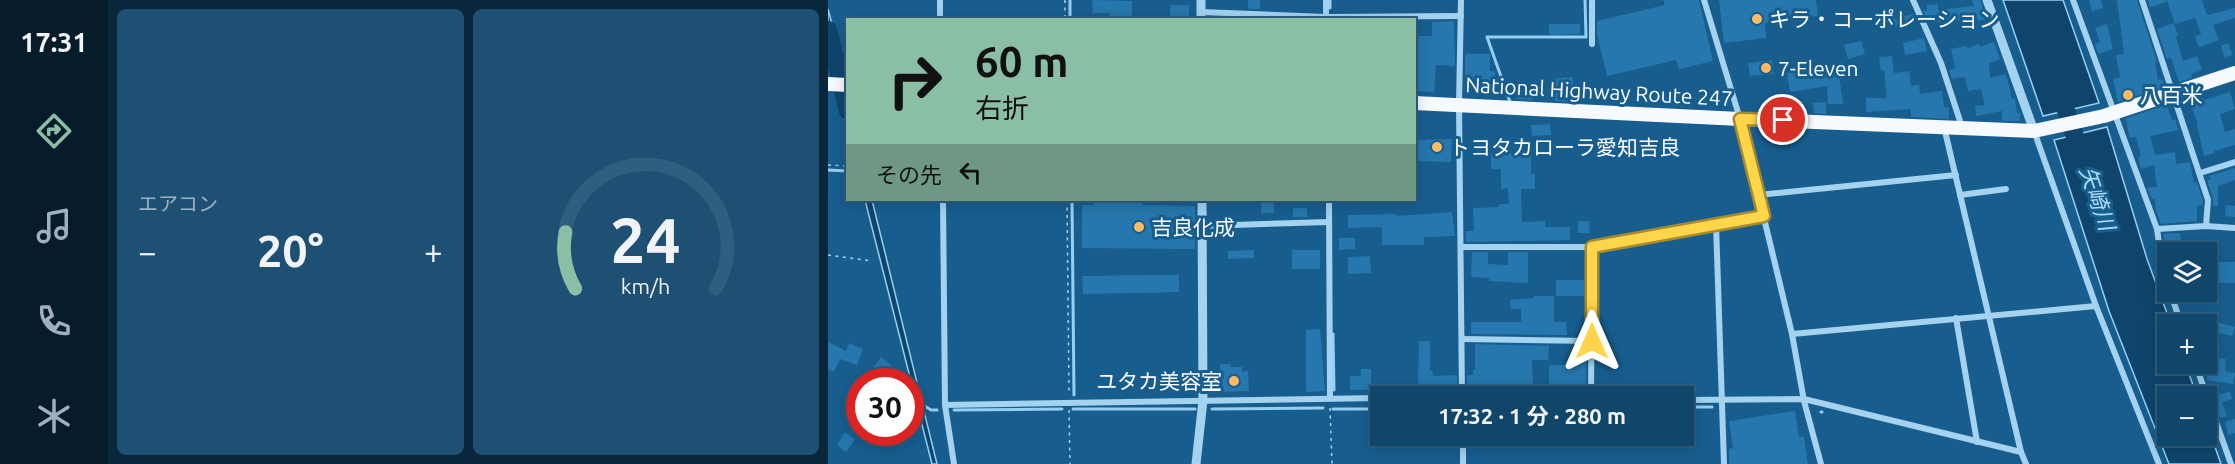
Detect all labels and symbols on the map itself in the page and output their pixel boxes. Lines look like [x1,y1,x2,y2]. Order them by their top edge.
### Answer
place label: キラ・コーポレーション [1769,7,2000,31]
marker: キラ・コーポレーション [1750,12,1764,26]
place label: 7-Eleven [1778,56,1859,80]
marker: 7-Eleven [1759,61,1773,75]
street label: National Highway Route 247 [1465,72,1733,110]
place label: 八百米 [2140,83,2203,107]
marker: 八百米 [2121,88,2135,102]
pin [1757,94,1808,145]
place label: トヨタカローラ愛知吉良 [1449,135,1680,159]
marker: トヨタカローラ愛知吉良 [1430,140,1444,154]
water label: 矢崎川 [2075,163,2121,235]
place label: 吉良化成 [1151,215,1235,239]
marker: 吉良化成 [1132,220,1146,234]
position arrow [1560,309,1624,373]
speed limit sign: 30 [846,368,924,446]
place label: ユタカ美容室 [1096,369,1222,393]
marker: ユタカ美容室 [1227,374,1241,388]

